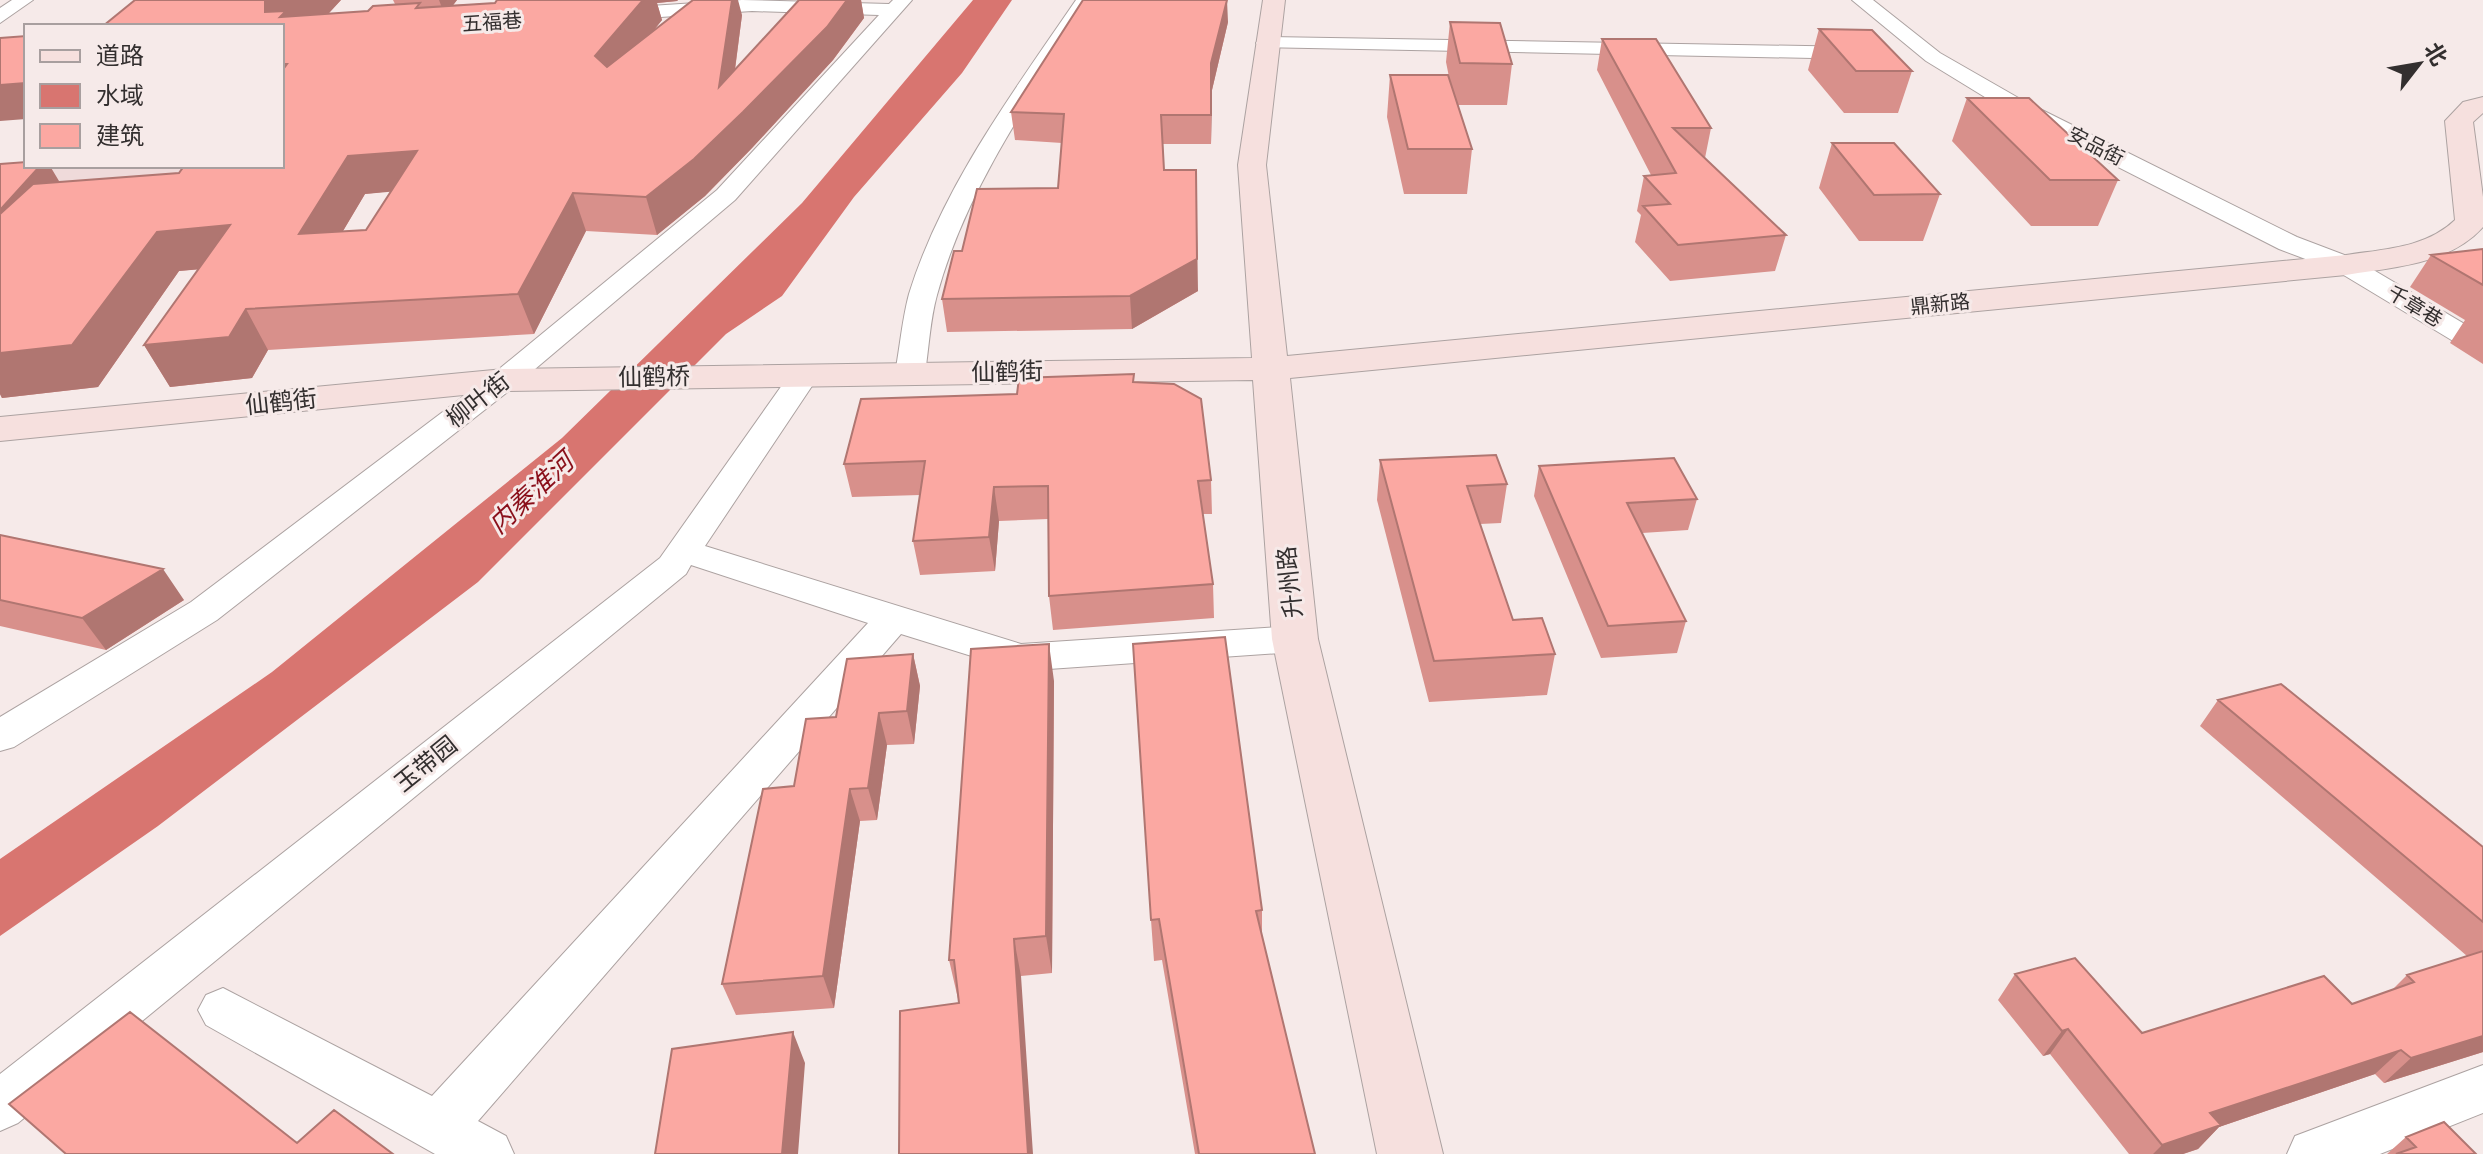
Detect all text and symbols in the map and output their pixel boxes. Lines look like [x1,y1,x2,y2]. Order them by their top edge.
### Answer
street label: 五福巷 [461,6,523,38]
legend [24,24,284,168]
north arrow [2379,24,2459,104]
text: 北 [2417,37,2455,71]
text: 道路 [96,39,144,72]
text: 水域 [96,79,144,112]
text: 建筑 [96,119,144,152]
street label: 安品街 [2063,120,2129,172]
street label: 千章巷 [2382,279,2448,333]
street label: 鼎新路 [1909,287,1971,321]
street label: 仙鹤街 [971,354,1043,389]
street label: 仙鹤桥 [618,359,690,394]
street label: 柳叶街 [439,364,516,435]
street label: 仙鹤街 [243,381,318,422]
water label: 内秦淮河 [481,441,585,542]
street label: 升州路 [1269,545,1310,620]
street label: 玉带园 [387,728,464,799]

